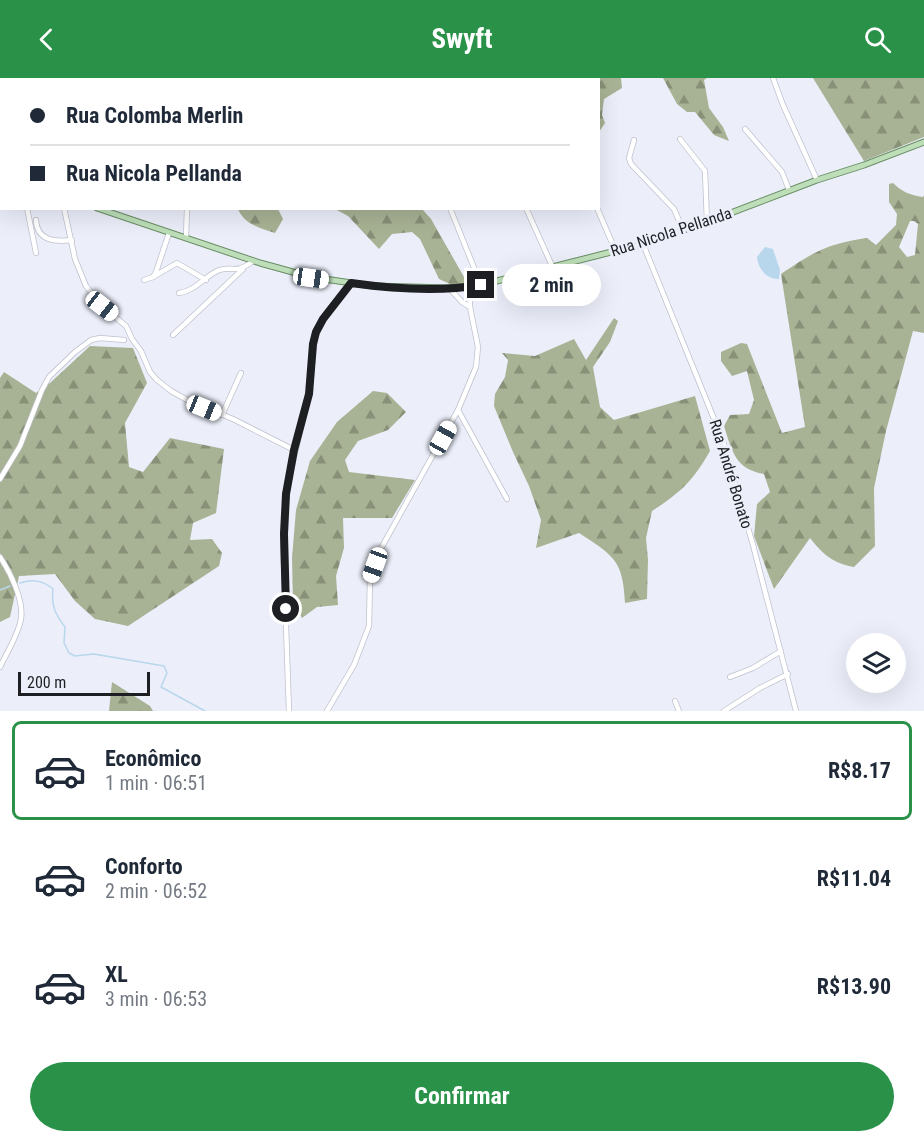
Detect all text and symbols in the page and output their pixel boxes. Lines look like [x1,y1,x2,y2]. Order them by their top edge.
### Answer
icon: back [30,23,63,56]
text: Swyft [432,23,493,55]
icon: search [861,23,894,56]
text: Rua Colomba Merlin [66,103,243,128]
text: Rua Nicola Pellanda [66,161,242,186]
street label: Rua Nicola Pellanda [608,203,734,261]
callout: 2 min [502,264,601,306]
car [292,267,330,289]
route end [467,271,494,298]
text: 2 min [529,273,574,297]
car [82,288,122,324]
car [184,393,224,423]
street label: Rua André Bonato [705,417,757,531]
car [426,418,460,458]
car [360,545,390,585]
route start [272,595,299,622]
map controls [846,633,906,693]
button: layers [846,633,906,693]
scale bar [18,669,150,696]
text: 200 m [27,673,66,692]
icon: car [33,744,87,798]
text: Econômico [105,746,201,771]
text: R$8.17 [828,758,891,783]
text: 1 min · 06:51 [105,771,207,795]
icon: car [33,852,87,906]
text: Conforto [105,854,183,879]
text: R$11.04 [817,866,891,891]
text: 2 min · 06:52 [105,879,207,903]
icon: car [33,960,87,1014]
text: XL [105,962,128,987]
text: R$13.90 [817,974,891,999]
text: 3 min · 06:53 [105,987,207,1011]
button: Confirmar [30,1062,894,1131]

